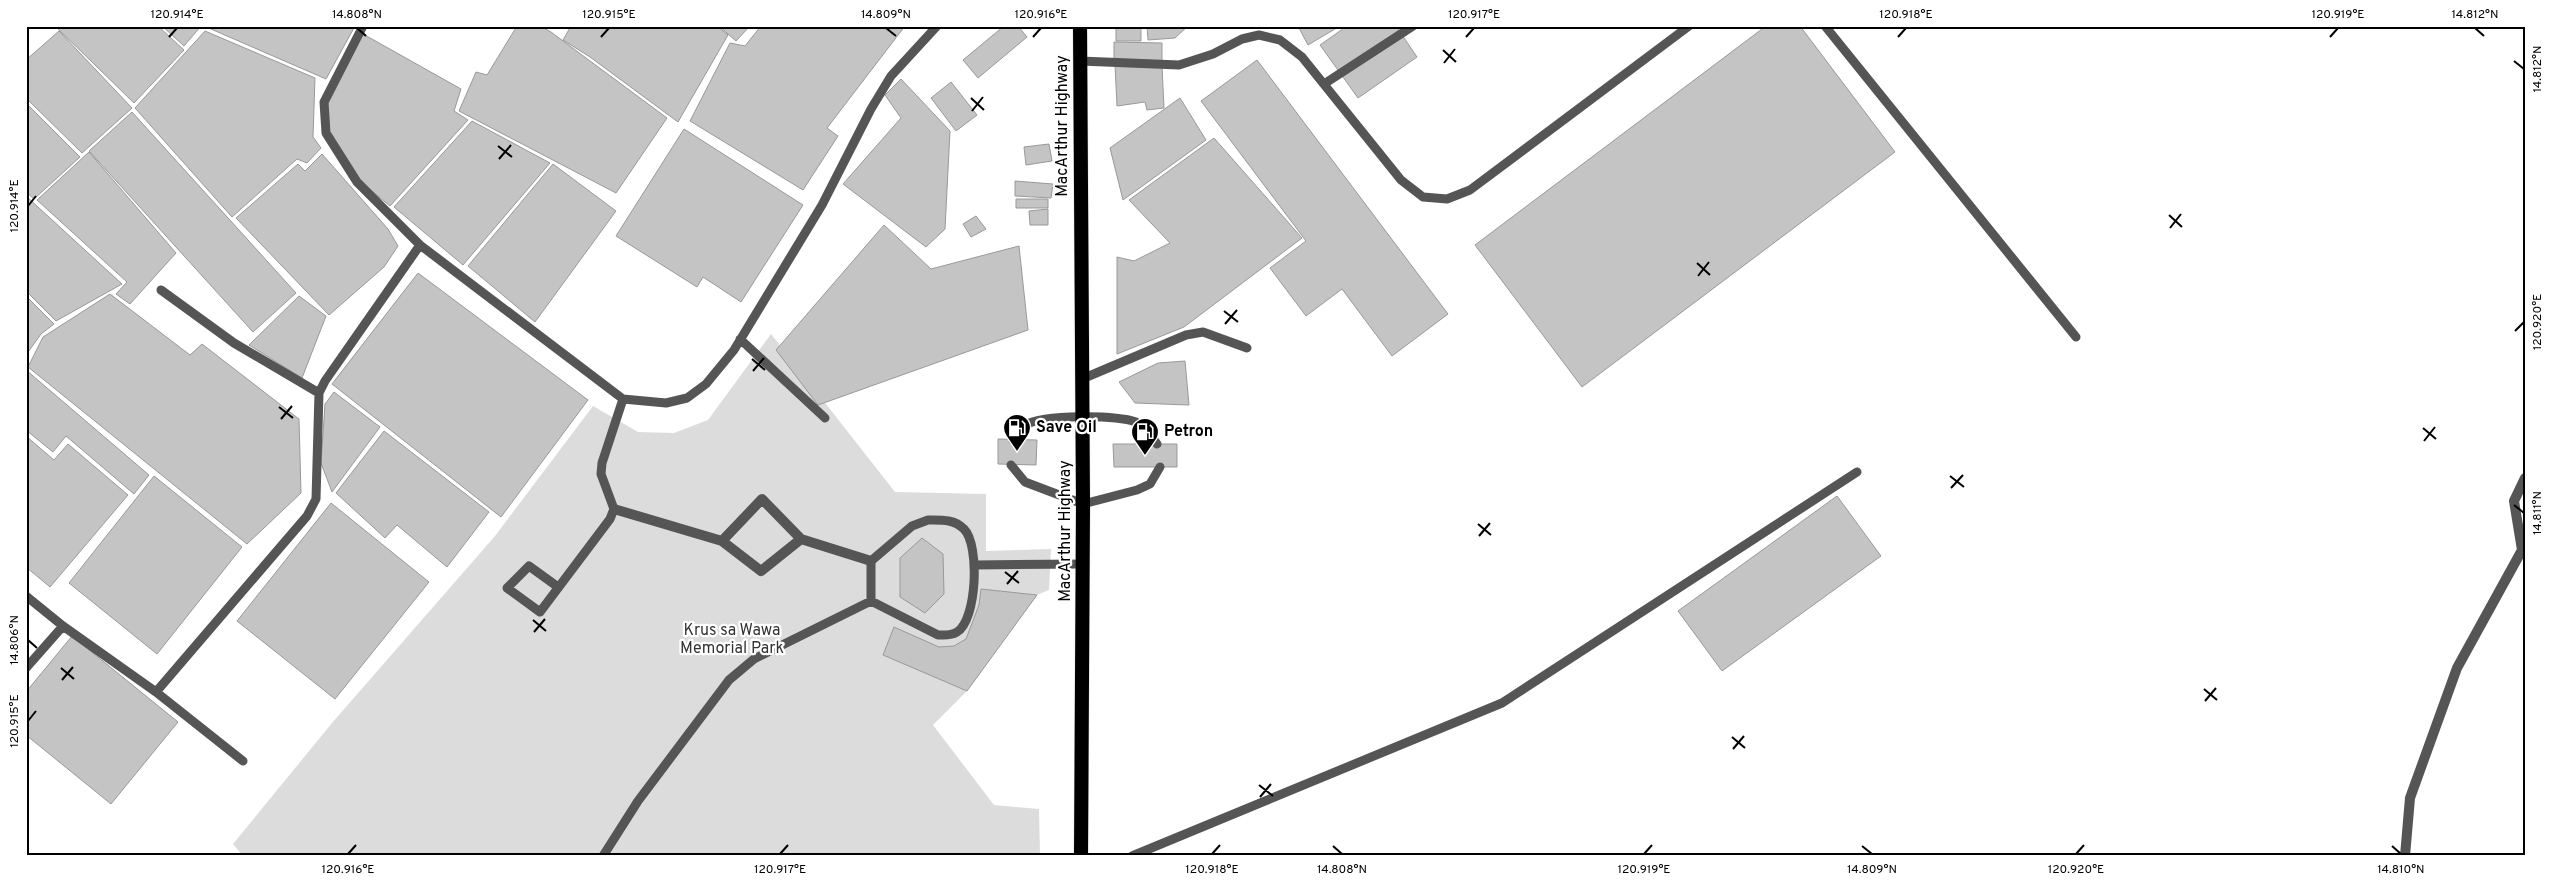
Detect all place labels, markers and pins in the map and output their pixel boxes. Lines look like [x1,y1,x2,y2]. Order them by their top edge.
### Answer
fuel station icon: Save Oil [1002,413,1032,452]
fuel station icon: Petron [1130,417,1160,456]
place label: Save Oil [1036,418,1097,438]
place label: Petron [1164,422,1213,442]

